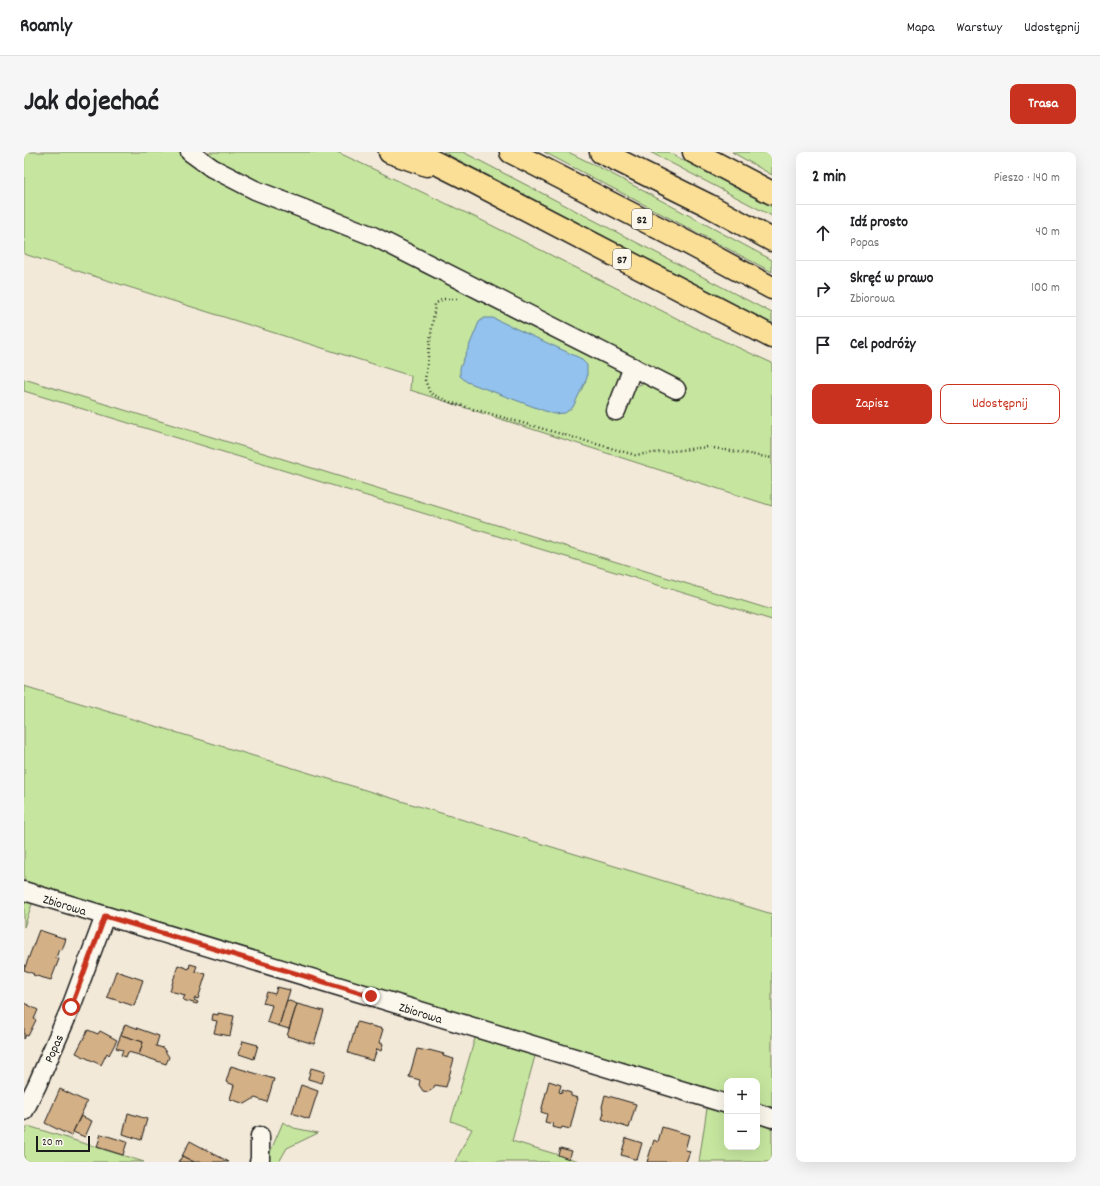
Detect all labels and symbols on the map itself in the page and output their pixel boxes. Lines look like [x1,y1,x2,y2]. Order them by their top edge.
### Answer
road number: S2 [632,209,652,229]
road number: S7 [613,249,631,269]
street label: Zbiorowa [40,891,89,922]
route end [362,987,380,1005]
route start [62,998,80,1016]
street label: Zbiorowa [396,999,445,1030]
street label: Popas [41,1032,70,1066]
scale bar [36,1134,90,1153]

